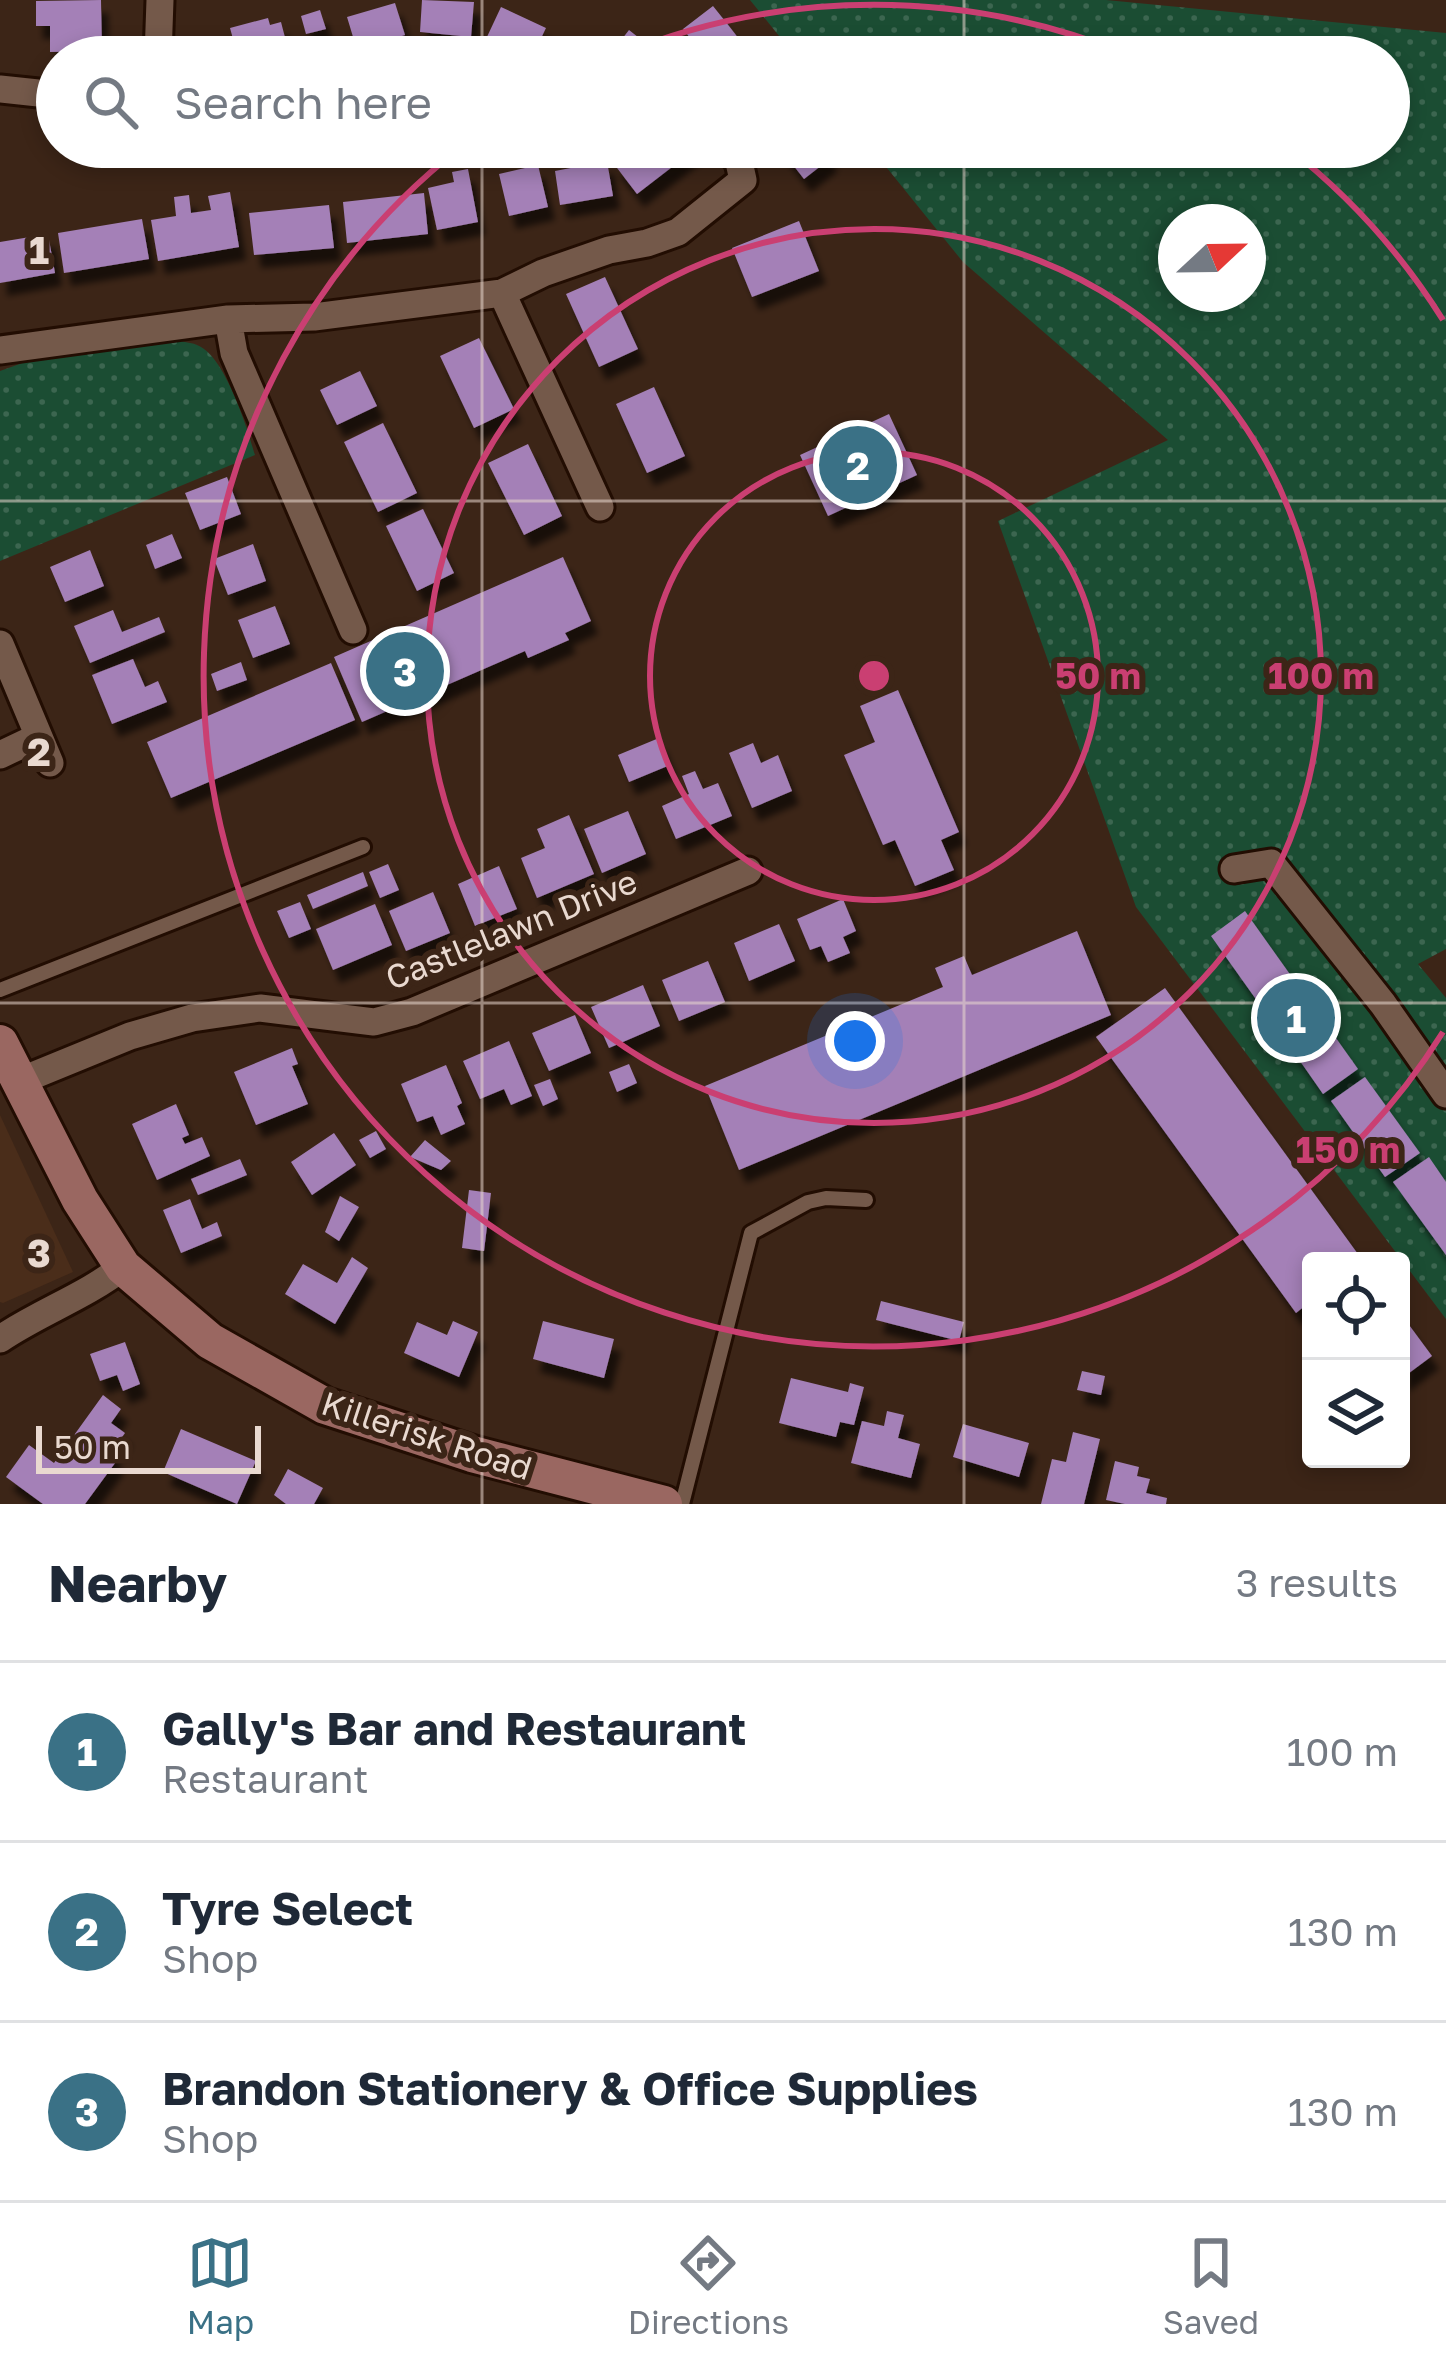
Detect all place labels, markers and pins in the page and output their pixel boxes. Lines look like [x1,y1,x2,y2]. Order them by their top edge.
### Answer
pin: 2 [819,420,897,510]
pin: 3 [366,626,444,716]
centre of rings [853,655,895,697]
pin: 1 [1257,973,1335,1063]

